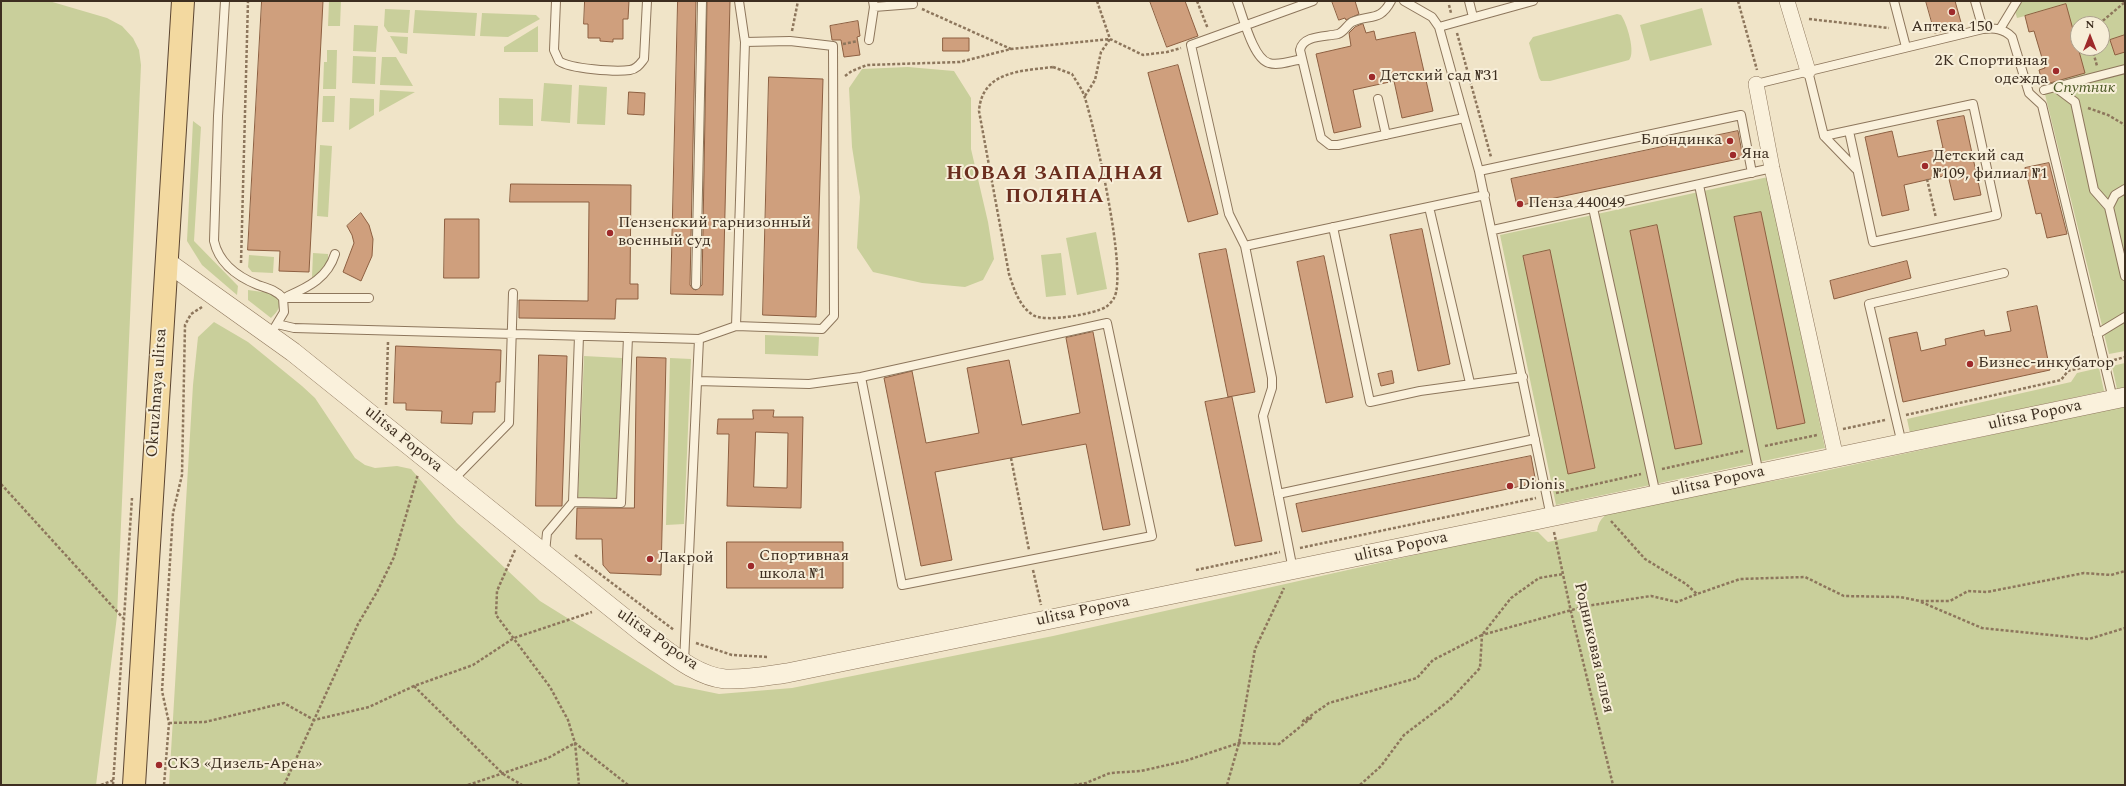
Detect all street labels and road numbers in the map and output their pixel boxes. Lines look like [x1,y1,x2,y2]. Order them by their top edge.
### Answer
street label: Okruzhnaya ulitsa [144,328,172,458]
street label: ulitsa Popova [1987,397,2083,435]
street label: ulitsa Popova [360,403,446,477]
street label: ulitsa Popova [1670,463,1766,501]
street label: ulitsa Popova [1353,529,1449,567]
street label: Родниковая аллея [1569,581,1617,715]
street label: ulitsa Popova [1035,593,1131,631]
street label: ulitsa Popova [613,605,701,675]

